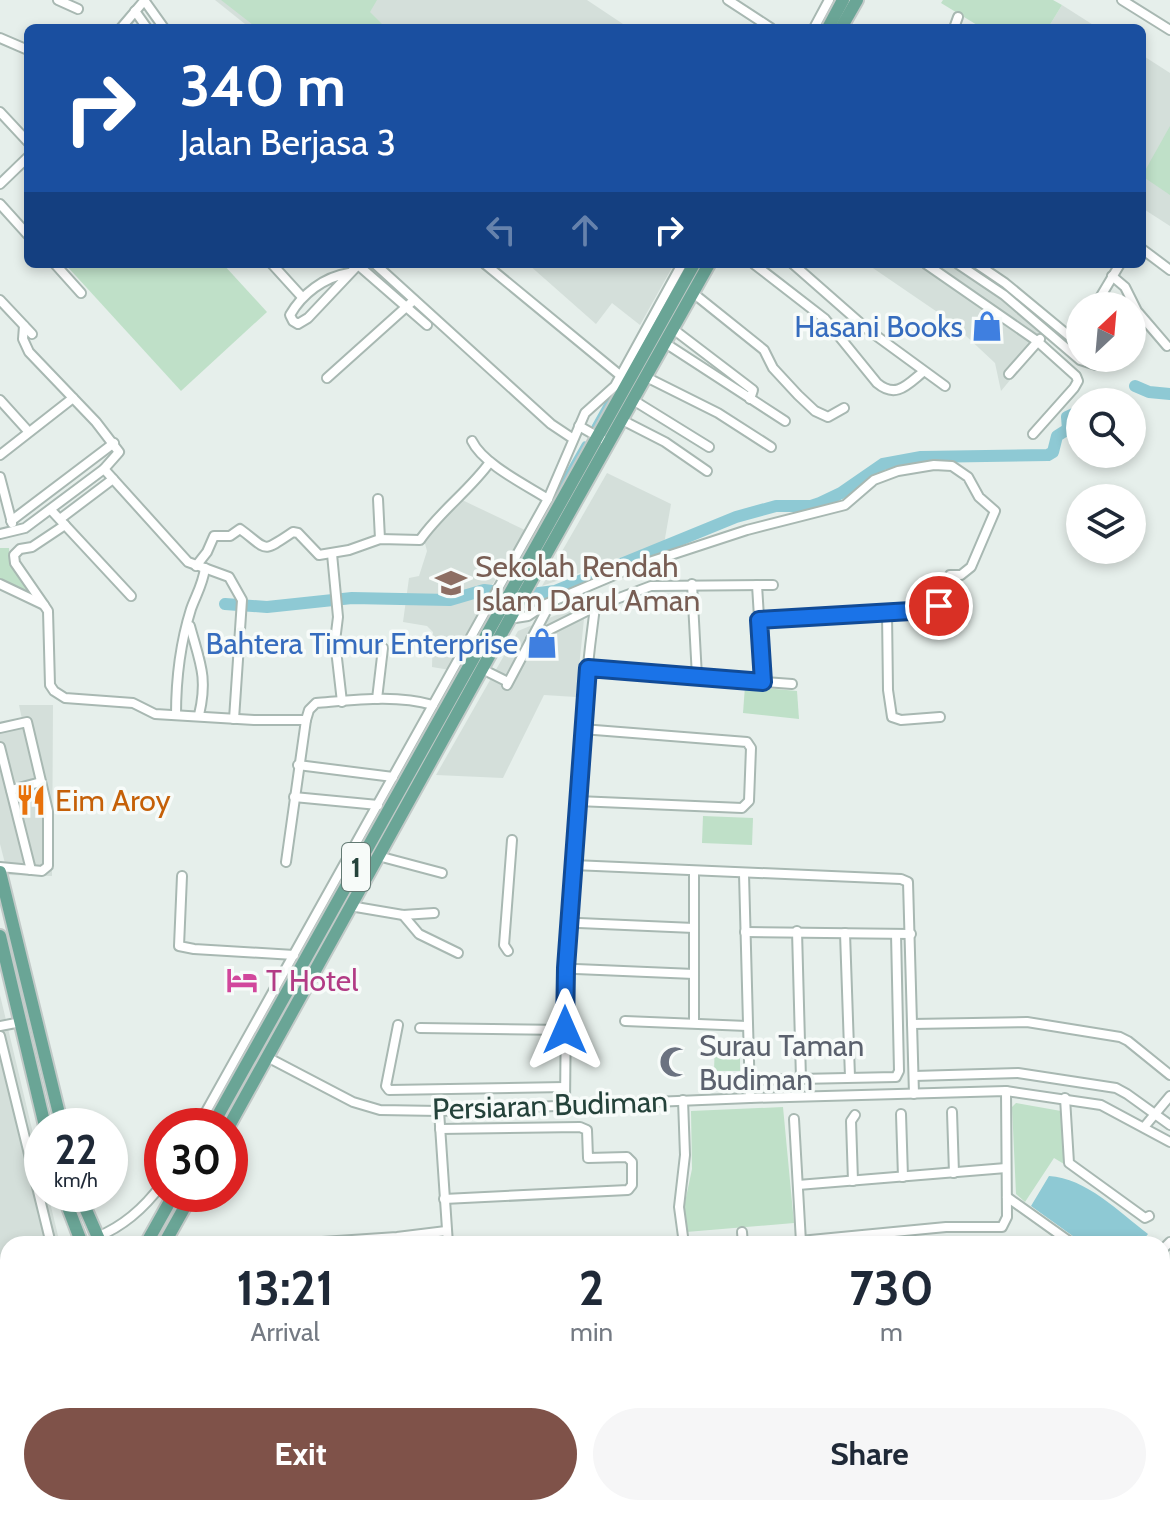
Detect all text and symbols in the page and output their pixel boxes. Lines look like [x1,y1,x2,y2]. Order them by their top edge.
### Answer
text: 340 m [180,52,346,120]
icon: right [48,56,152,160]
text: Jalan Berjasa 3 [180,120,396,164]
icon: left [479,208,523,252]
icon: ahead [563,208,607,252]
icon: right [647,208,691,252]
north arrow [1066,292,1146,372]
map controls [1066,292,1146,564]
place label: Hasani Books [794,308,963,345]
shop icon: Hasani Books [970,309,1004,343]
button: search [1066,388,1146,468]
button: layers [1066,484,1146,564]
place label: Sekolah Rendah Islam Darul Aman [475,548,700,619]
school or university icon: Sekolah Rendah Islam Darul Aman [434,566,468,600]
pin [905,572,973,640]
icon: arrive [917,584,961,628]
place label: Bahtera Timur Enterprise [206,625,518,662]
shop icon: Bahtera Timur Enterprise [525,626,559,660]
place label: Eim Aroy [55,782,171,819]
restaurant icon: Eim Aroy [14,783,48,817]
road number: 1 [342,843,370,891]
place label: T Hotel [266,962,358,999]
hotel icon: T Hotel [225,963,259,997]
position arrow [523,988,607,1072]
place label: Surau Taman Budiman [699,1027,864,1098]
mosque icon: Surau Taman Budiman [658,1045,692,1079]
street label: Persiaran Budiman [431,1082,669,1128]
speed limit sign: 30 [144,1108,248,1212]
text: 22 [55,1125,97,1174]
text: km/h [54,1168,98,1192]
text: 13:21 [236,1259,334,1317]
text: 2 [579,1259,604,1317]
text: 730 [849,1259,934,1317]
text: Arrival [250,1316,320,1348]
text: min [570,1316,613,1348]
text: m [880,1316,903,1348]
button: Exit [24,1408,577,1500]
button: Share [593,1408,1146,1500]

